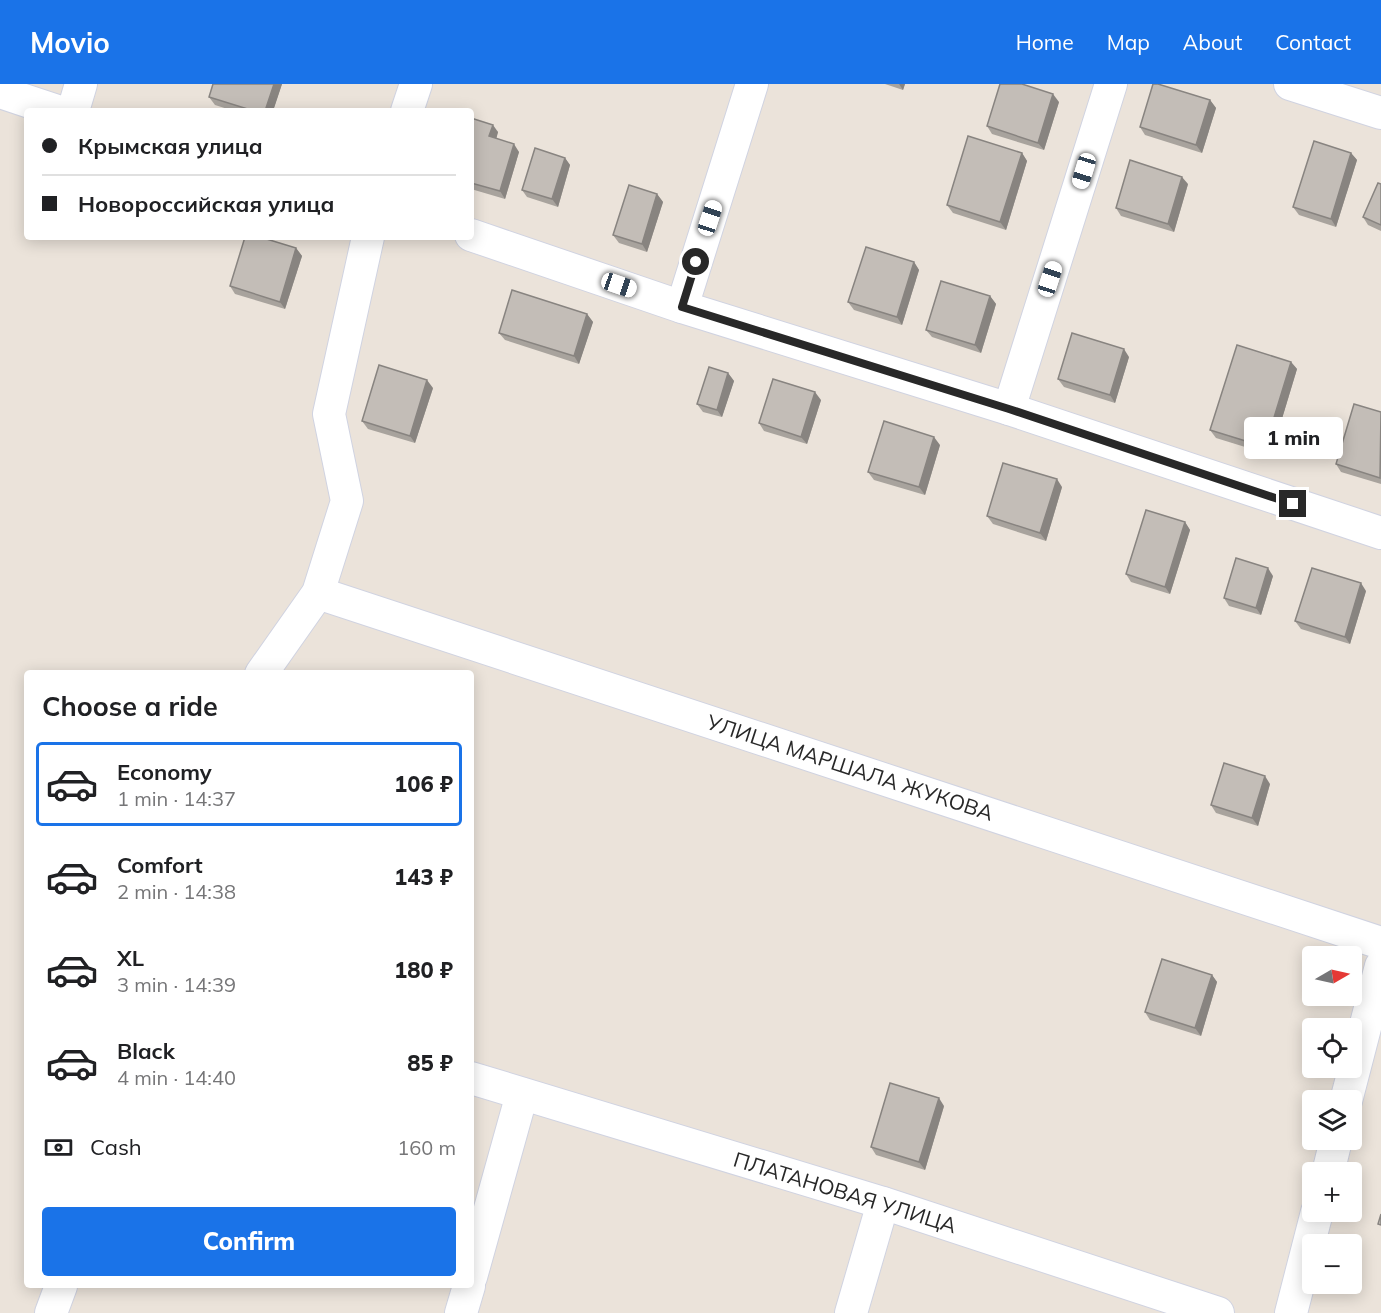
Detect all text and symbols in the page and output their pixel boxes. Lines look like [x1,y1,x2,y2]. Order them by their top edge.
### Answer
text: Movio [30,25,110,60]
text: Home [1016,29,1074,55]
text: Map [1107,29,1150,55]
text: About [1183,29,1242,55]
text: Contact [1275,29,1351,55]
text: Крымская улица [78,132,263,160]
car [1070,151,1098,191]
text: Новороссийская улица [78,190,334,218]
car [696,198,724,238]
route start [682,248,709,275]
car [1036,259,1064,299]
car [599,271,639,299]
callout: 1 min [1244,417,1342,459]
text: 1 min [1267,425,1320,450]
route end [1279,490,1306,517]
text: Choose a ride [42,689,218,723]
street label: УЛИЦА МАРШАЛА ЖУКОВА [703,708,997,826]
icon: car [45,757,99,811]
text: Economy [117,758,212,786]
text: 106 ₽ [394,770,453,798]
text: 1 min · 14:37 [117,786,236,811]
icon: car [45,850,99,904]
text: Comfort [117,851,203,879]
text: 143 ₽ [394,863,453,891]
text: 2 min · 14:38 [117,879,236,904]
icon: car [45,943,99,997]
text: XL [117,944,144,972]
north arrow [1302,946,1362,1006]
map controls [1302,946,1362,1294]
text: 180 ₽ [394,956,453,984]
text: 3 min · 14:39 [117,972,236,997]
button: locate [1302,1018,1362,1078]
icon: car [45,1036,99,1090]
text: Black [117,1037,175,1065]
text: 85 ₽ [407,1049,453,1077]
text: 4 min · 14:40 [117,1065,236,1090]
button: layers [1302,1090,1362,1150]
icon: cash [42,1131,75,1164]
text: Cash [90,1133,142,1161]
text: 160 m [397,1135,456,1160]
street label: ПЛАТАНОВАЯ УЛИЦА [731,1146,960,1239]
button: + [1302,1162,1362,1222]
button: Confirm [42,1207,456,1276]
button: − [1302,1234,1362,1294]

